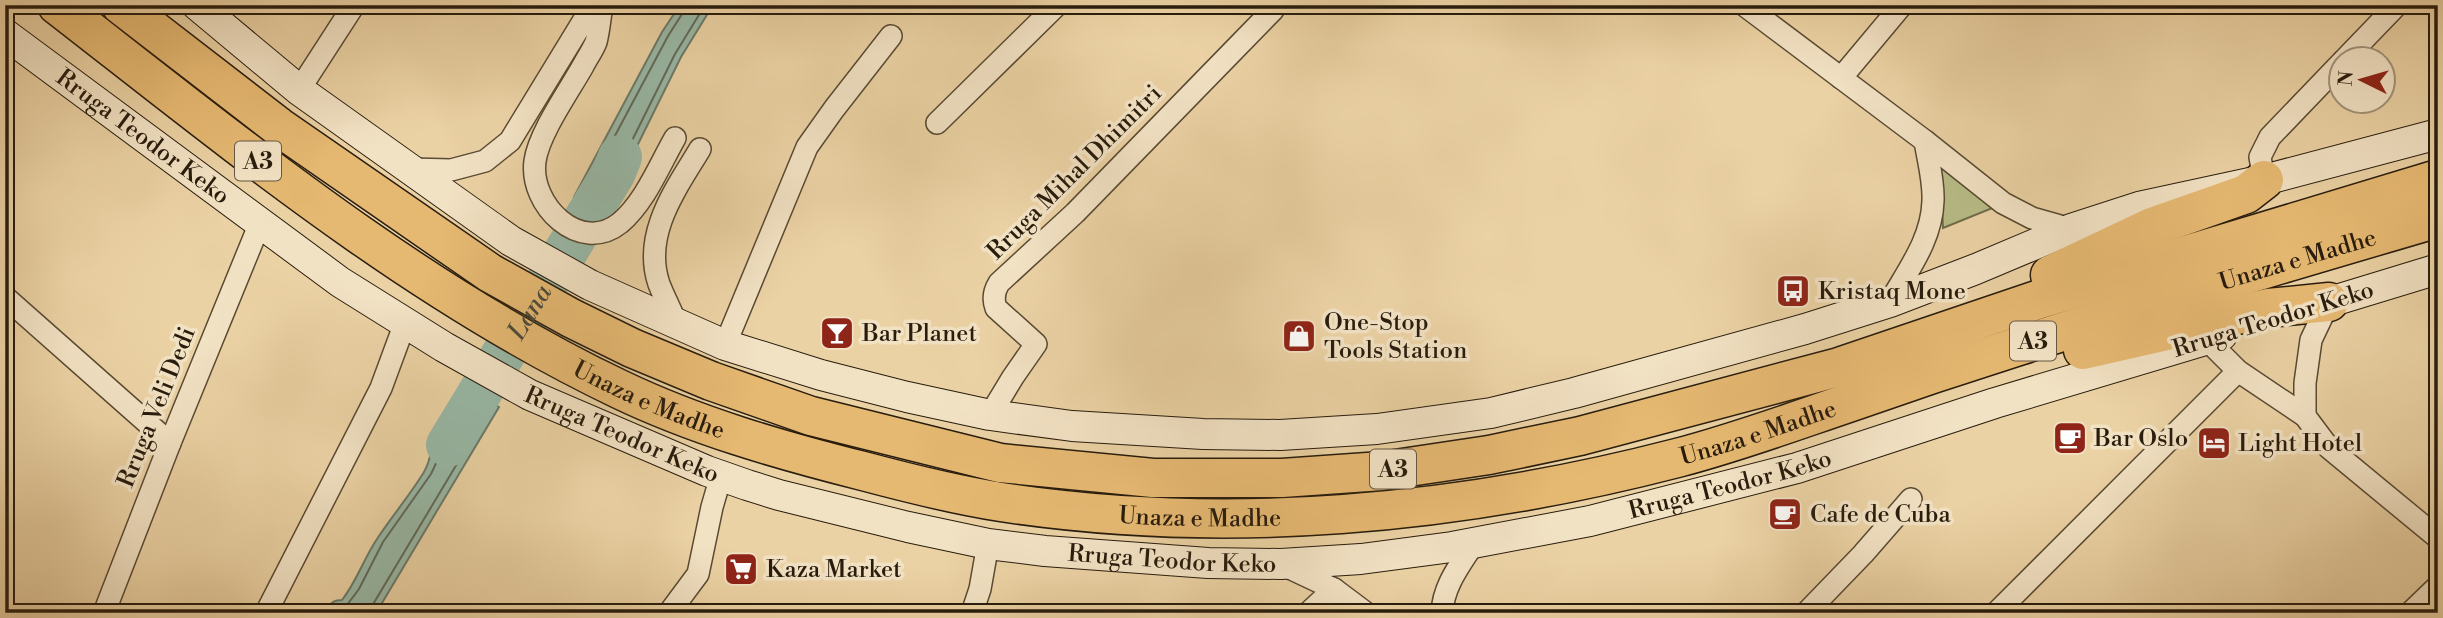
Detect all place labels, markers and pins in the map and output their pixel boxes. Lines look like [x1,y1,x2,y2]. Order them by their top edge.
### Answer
bus stop icon: Kristaq Mone [1774,272,1812,310]
place label: Kristaq Mone [1818,277,1966,307]
place label: One-Stop Tools Station [1324,308,1467,366]
bar icon: Bar Planet [818,314,856,352]
shop icon: One-Stop Tools Station [1280,317,1318,355]
place label: Bar Planet [861,319,977,349]
cafe icon: Bar Oslo [2051,419,2089,457]
place label: Bar Oslo [2093,424,2188,454]
hotel icon: Light Hotel [2195,424,2233,462]
place label: Light Hotel [2238,429,2362,459]
cafe icon: Cafe de Cuba [1766,495,1804,533]
place label: Cafe de Cuba [1810,500,1951,530]
supermarket icon: Kaza Market [722,550,760,588]
place label: Kaza Market [766,555,902,585]

